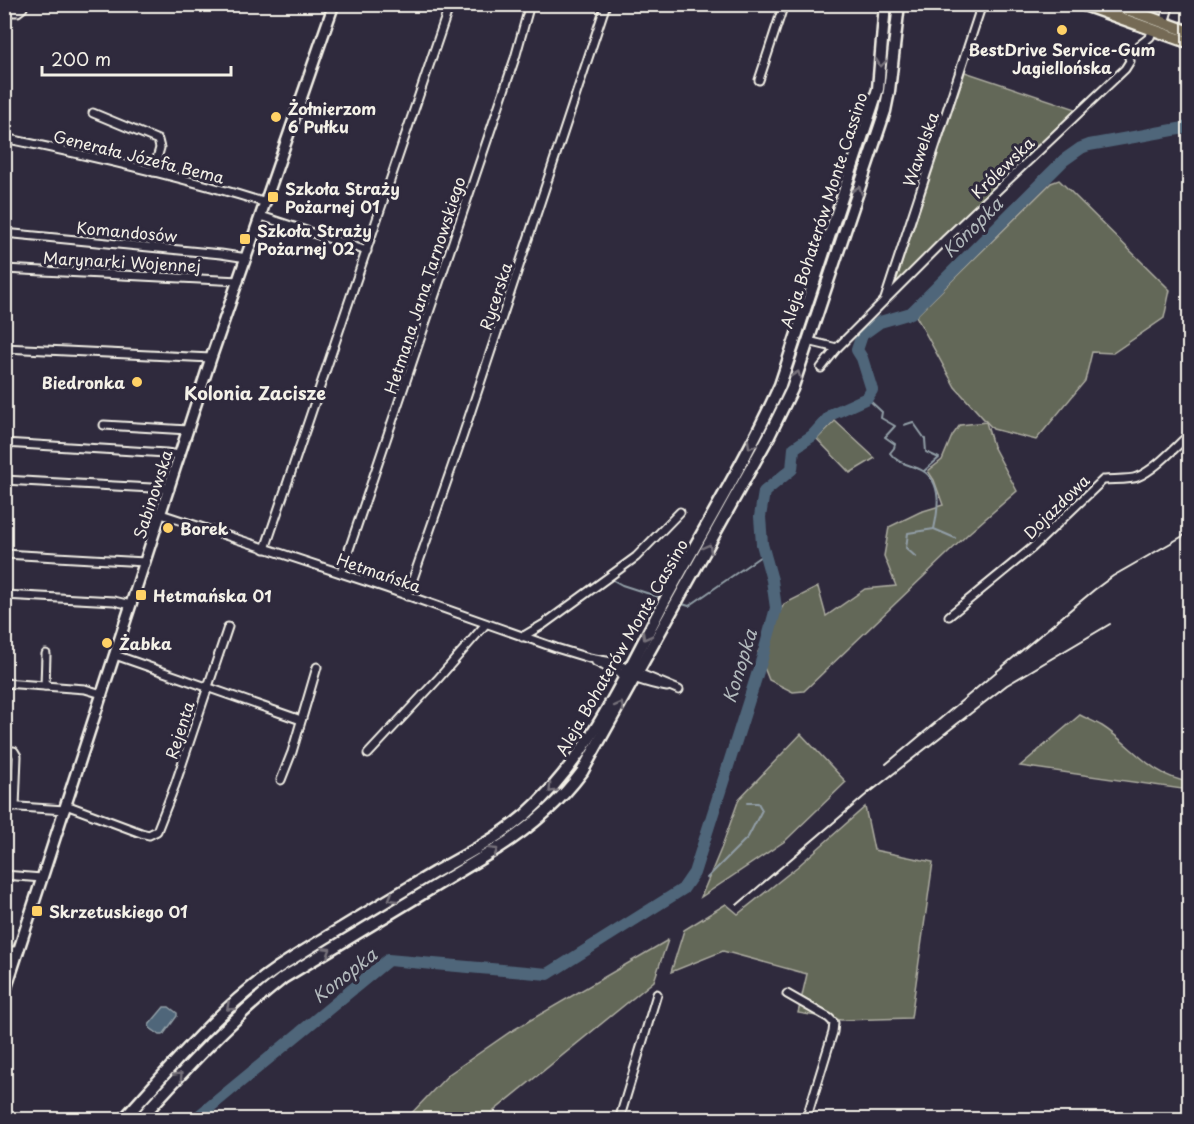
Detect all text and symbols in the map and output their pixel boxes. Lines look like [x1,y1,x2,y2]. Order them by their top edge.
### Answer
marker: BestDrive Service-Gum Jagiellońska [1055,23,1069,37]
place label: BestDrive Service-Gum Jagiellońska [968,37,1156,79]
scale bar [42,39,231,77]
text: 200 m [51,45,111,72]
one-way arrow [875,58,888,67]
street label: Aleja Bohaterów Monte Cassino [773,89,873,331]
place label: Żołnierzom 6 Pułku [288,96,376,138]
street label: Wawelska [896,108,944,190]
marker: Żołnierzom 6 Pułku [269,110,283,124]
street label: Generała Józefa Bema [51,123,227,189]
street label: Królewska [965,131,1039,203]
street label: Hetmana Jana Tarnowskiego [377,173,471,397]
place label: Szkoła Straży Pożarnej 01 [285,176,400,218]
one-way arrow [851,185,864,196]
marker: Szkoła Straży Pożarnej 01 [266,190,280,204]
water label: Konopka [936,190,1009,263]
street label: Komandosów [76,215,178,247]
place label: Szkoła Straży Pożarnej 02 [257,218,372,260]
marker: Szkoła Straży Pożarnej 02 [238,232,252,246]
street label: Marynarki Wojennej [43,245,201,277]
street label: Rycerska [473,259,517,333]
place label: Biedronka [42,370,125,394]
one-way arrow [789,370,802,381]
marker: Biedronka [130,375,144,389]
district label: Kolonia Zacisze [184,379,326,406]
one-way arrow [747,439,758,450]
street label: Sabinowska [126,446,178,542]
street label: Dojazdowa [1018,468,1095,544]
place label: Borek [180,516,229,540]
marker: Borek [161,521,175,535]
street label: Aleja Bohaterów Monte Cassino [549,534,693,760]
one-way arrow [701,544,712,554]
street label: Hetmańska [334,546,425,598]
place label: Hetmańska 01 [153,583,272,607]
marker: Hetmańska 01 [134,588,148,602]
water label: Konopka [715,625,763,706]
one-way arrow [642,630,653,640]
place label: Żabka [119,631,172,655]
marker: Żabka [100,636,114,650]
street label: Rejenta [158,698,200,762]
one-way arrow [613,702,624,713]
one-way arrow [548,782,559,793]
one-way arrow [488,846,498,858]
one-way arrow [388,891,398,903]
place label: Skrzetuskiego 01 [49,899,188,923]
marker: Skrzetuskiego 01 [30,904,44,918]
water label: Konopka [306,941,383,1009]
one-way arrow [321,947,331,959]
one-way arrow [226,1000,237,1011]
one-way arrow [171,1073,182,1084]

